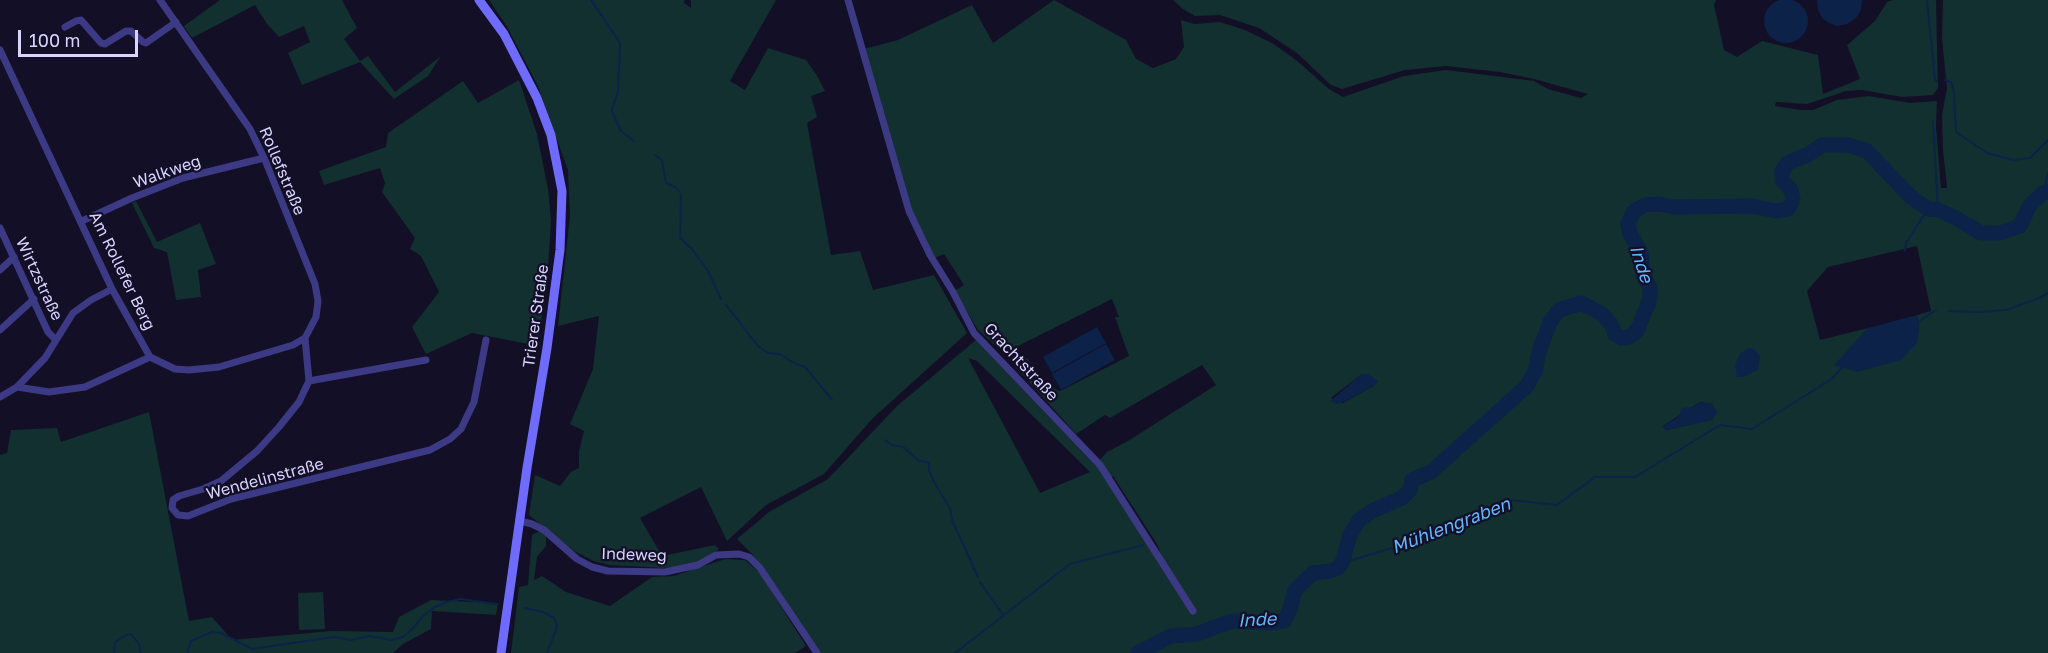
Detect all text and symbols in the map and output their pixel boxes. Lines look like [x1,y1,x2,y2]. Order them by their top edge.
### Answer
scale bar [21,18,141,56]
text: 100 m [29,29,80,51]
street label: Rollefstraße [255,124,309,218]
street label: Walkweg [131,152,203,192]
street label: Am Rollefer Berg [85,209,159,333]
street label: Wirtzstraße [11,234,67,324]
water label: Inde [1625,242,1657,286]
street label: Trierer Straße [519,263,553,369]
street label: Grachtstraße [980,319,1062,405]
street label: Wendelinstraße [204,454,326,504]
water label: Mühlengraben [1389,493,1513,559]
street label: Indeweg [601,544,667,566]
water label: Inde [1237,608,1277,632]

